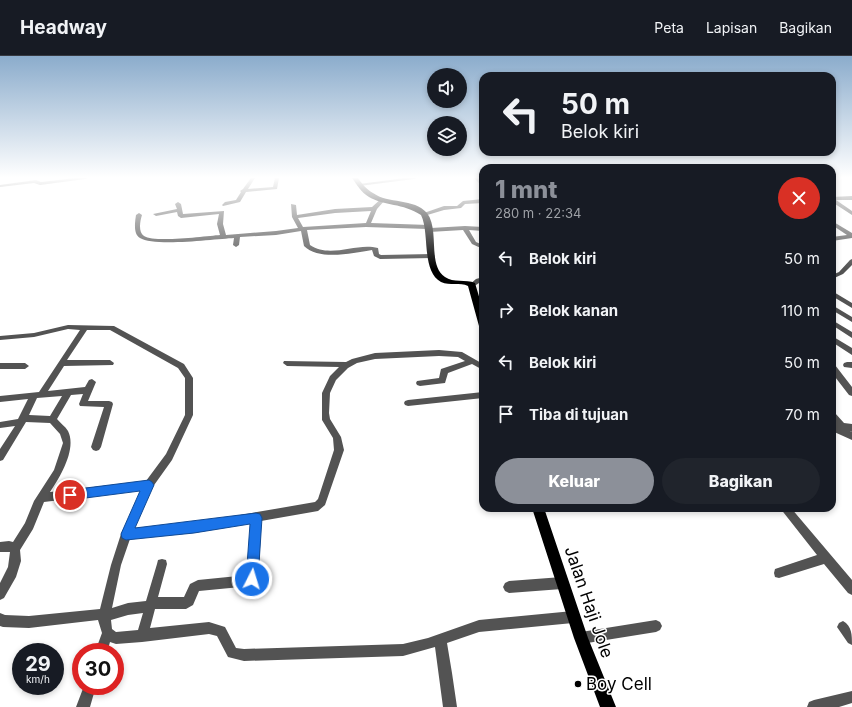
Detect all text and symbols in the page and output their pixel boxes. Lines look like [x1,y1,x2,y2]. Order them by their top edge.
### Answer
text: Headway [20,16,107,39]
text: Peta [654,19,684,36]
text: Lapisan [706,19,757,36]
text: Bagikan [779,19,832,36]
map controls [427,68,467,156]
button: sound [427,68,467,108]
text: 50 m [561,87,630,121]
icon: left [495,88,547,140]
button: layers [427,116,467,156]
text: Belok kiri [561,121,639,142]
text: 1 mnt [495,175,558,204]
button: close [778,177,820,219]
text: 280 m · 22:34 [495,205,581,221]
icon: left [495,247,517,269]
text: Belok kiri [529,249,596,268]
text: 50 m [784,249,820,268]
icon: right [495,299,517,321]
text: Belok kanan [529,301,618,320]
text: 110 m [781,301,820,320]
icon: left [495,351,517,373]
text: Belok kiri [529,353,596,372]
text: 50 m [784,353,820,372]
icon: arrive [495,403,517,425]
text: Tiba di tujuan [529,405,628,424]
text: 70 m [785,405,820,424]
button: Keluar [495,458,654,504]
button: Bagikan [662,458,820,504]
pin [53,478,87,512]
icon: arrive [59,484,81,506]
street label: Jalan Haji Jole [561,543,618,661]
position arrow [231,558,273,600]
speed limit sign: 30 [72,643,124,695]
text: 29 [25,652,51,676]
text: km/h [26,673,50,685]
place label: Boy Cell [586,674,652,694]
marker: Boy Cell [573,679,583,689]

